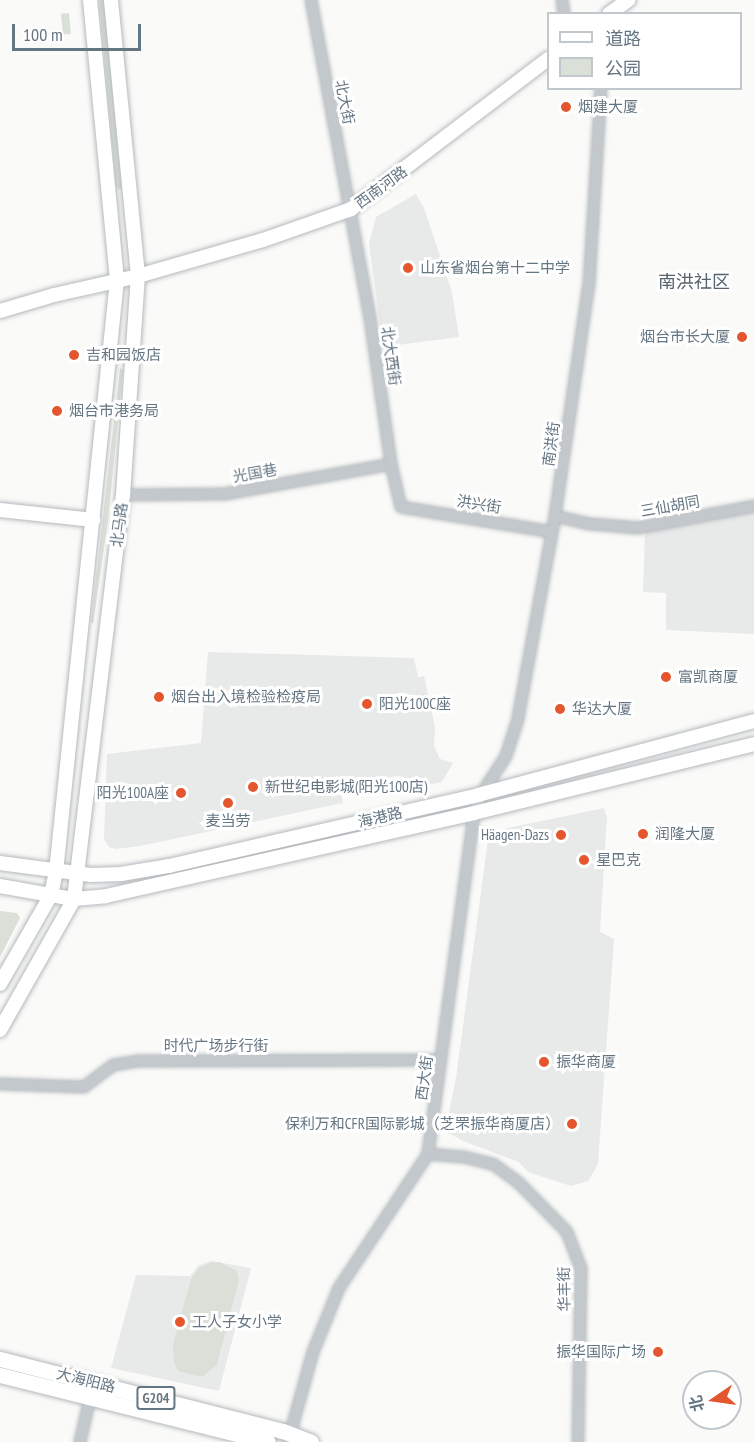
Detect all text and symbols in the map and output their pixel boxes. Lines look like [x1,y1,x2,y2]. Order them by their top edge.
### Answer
scale bar [15,12,144,50]
legend [547,12,742,90]
text: 100 m [23,23,63,46]
text: 道路 [605,27,641,50]
text: 公园 [605,57,641,80]
street label: 北大街 [332,78,358,126]
place label: 烟建大厦 [578,98,638,116]
marker: 烟建大厦 [559,100,573,114]
street label: 西南河路 [351,162,411,212]
place label: 山东省烟台第十二中学 [420,259,570,277]
marker: 山东省烟台第十二中学 [401,261,415,275]
district label: 南洪社区 [658,271,730,293]
street label: 北大西街 [378,325,404,387]
place label: 烟台市长大厦 [640,328,730,346]
marker: 烟台市长大厦 [735,330,749,344]
place label: 吉和园饭店 [86,346,161,364]
marker: 吉和园饭店 [67,348,81,362]
place label: 烟台市港务局 [69,402,159,420]
marker: 烟台市港务局 [50,404,64,418]
street label: 南洪街 [539,420,563,468]
street label: 光国巷 [231,460,279,486]
street label: 洪兴街 [455,492,503,516]
street label: 三仙胡同 [639,492,701,520]
street label: 北马路 [107,502,131,548]
place label: 富凯商厦 [678,668,738,686]
marker: 富凯商厦 [659,670,673,684]
place label: 烟台出入境检验检疫局 [171,688,321,706]
marker: 烟台出入境检验检疫局 [152,690,166,704]
place label: 阳光100C座 [379,695,451,713]
marker: 阳光100C座 [360,697,374,711]
place label: 华达大厦 [572,700,632,718]
marker: 华达大厦 [553,702,567,716]
place label: 新世纪电影城(阳光100店) [265,778,427,796]
marker: 新世纪电影城(阳光100店) [246,780,260,794]
place label: 阳光100A座 [97,784,169,802]
marker: 阳光100A座 [174,786,188,800]
marker: 麦当劳 [221,796,235,810]
street label: 海港路 [356,803,404,831]
place label: 麦当劳 [206,812,250,830]
place label: 润隆大厦 [655,825,715,843]
place label: Häagen-Dazs [481,826,549,844]
marker: 润隆大厦 [636,827,650,841]
marker: Häagen-Dazs [554,828,568,842]
place label: 星巴克 [596,851,641,869]
marker: 星巴克 [577,853,591,867]
street label: 时代广场步行街 [164,1037,268,1055]
place label: 振华商厦 [556,1053,616,1071]
street label: 西大街 [412,1054,436,1102]
marker: 振华商厦 [537,1055,551,1069]
place label: 保利万和CFR国际影城（芝罘振华商厦店） [285,1115,560,1133]
marker: 保利万和CFR国际影城（芝罘振华商厦店） [565,1117,579,1131]
street label: 华丰街 [555,1266,573,1312]
place label: 工人子女小学 [192,1313,282,1331]
marker: 工人子女小学 [173,1315,187,1329]
place label: 振华国际广场 [556,1343,646,1361]
marker: 振华国际广场 [651,1345,665,1359]
street label: 大海阳路 [55,1364,117,1396]
north arrow [682,1370,742,1430]
road number: G204 [135,1387,177,1409]
text: 北 [685,1394,708,1414]

